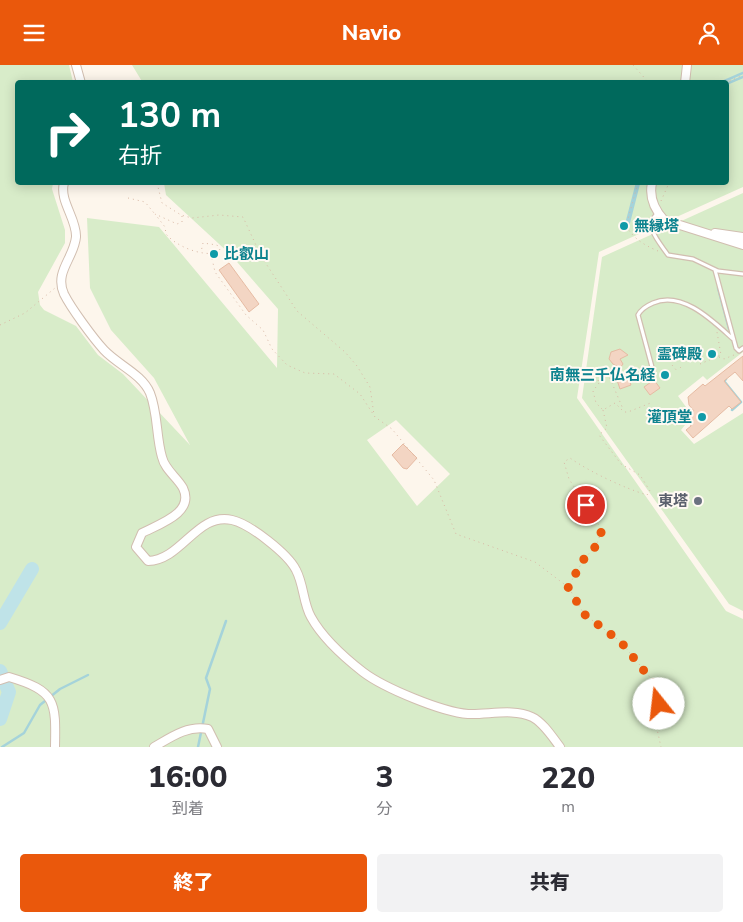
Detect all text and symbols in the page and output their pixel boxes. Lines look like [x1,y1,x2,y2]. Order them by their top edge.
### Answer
text: Navio [342,18,401,48]
icon: menu [20,19,48,47]
icon: person [695,19,723,47]
text: 130 m [118,92,221,139]
icon: right [35,100,100,165]
text: 右折 [118,141,162,171]
place label: 無縁塔 [634,216,679,236]
marker: 無縁塔 [618,220,630,232]
place label: 比叡山 [224,244,269,264]
marker: 比叡山 [208,248,220,260]
place label: 霊碑殿 [657,344,702,364]
marker: 霊碑殿 [706,348,718,360]
place label: 南無三千仏名経 [550,365,656,385]
marker: 南無三千仏名経 [659,369,671,381]
place label: 灌頂堂 [647,407,692,427]
marker: 灌頂堂 [696,411,708,423]
pin [565,484,607,526]
icon: arrive [572,491,600,519]
place label: 東塔 [658,491,688,511]
marker: 東塔 [692,495,704,507]
position arrow [632,677,684,729]
text: 16:00 [148,757,228,798]
text: 3 [375,757,393,798]
text: 220 [541,758,595,799]
text: m [561,796,575,818]
text: 到着 [172,798,204,820]
text: 分 [376,798,392,820]
button: 終了 [20,854,367,912]
button: 共有 [377,854,723,912]

